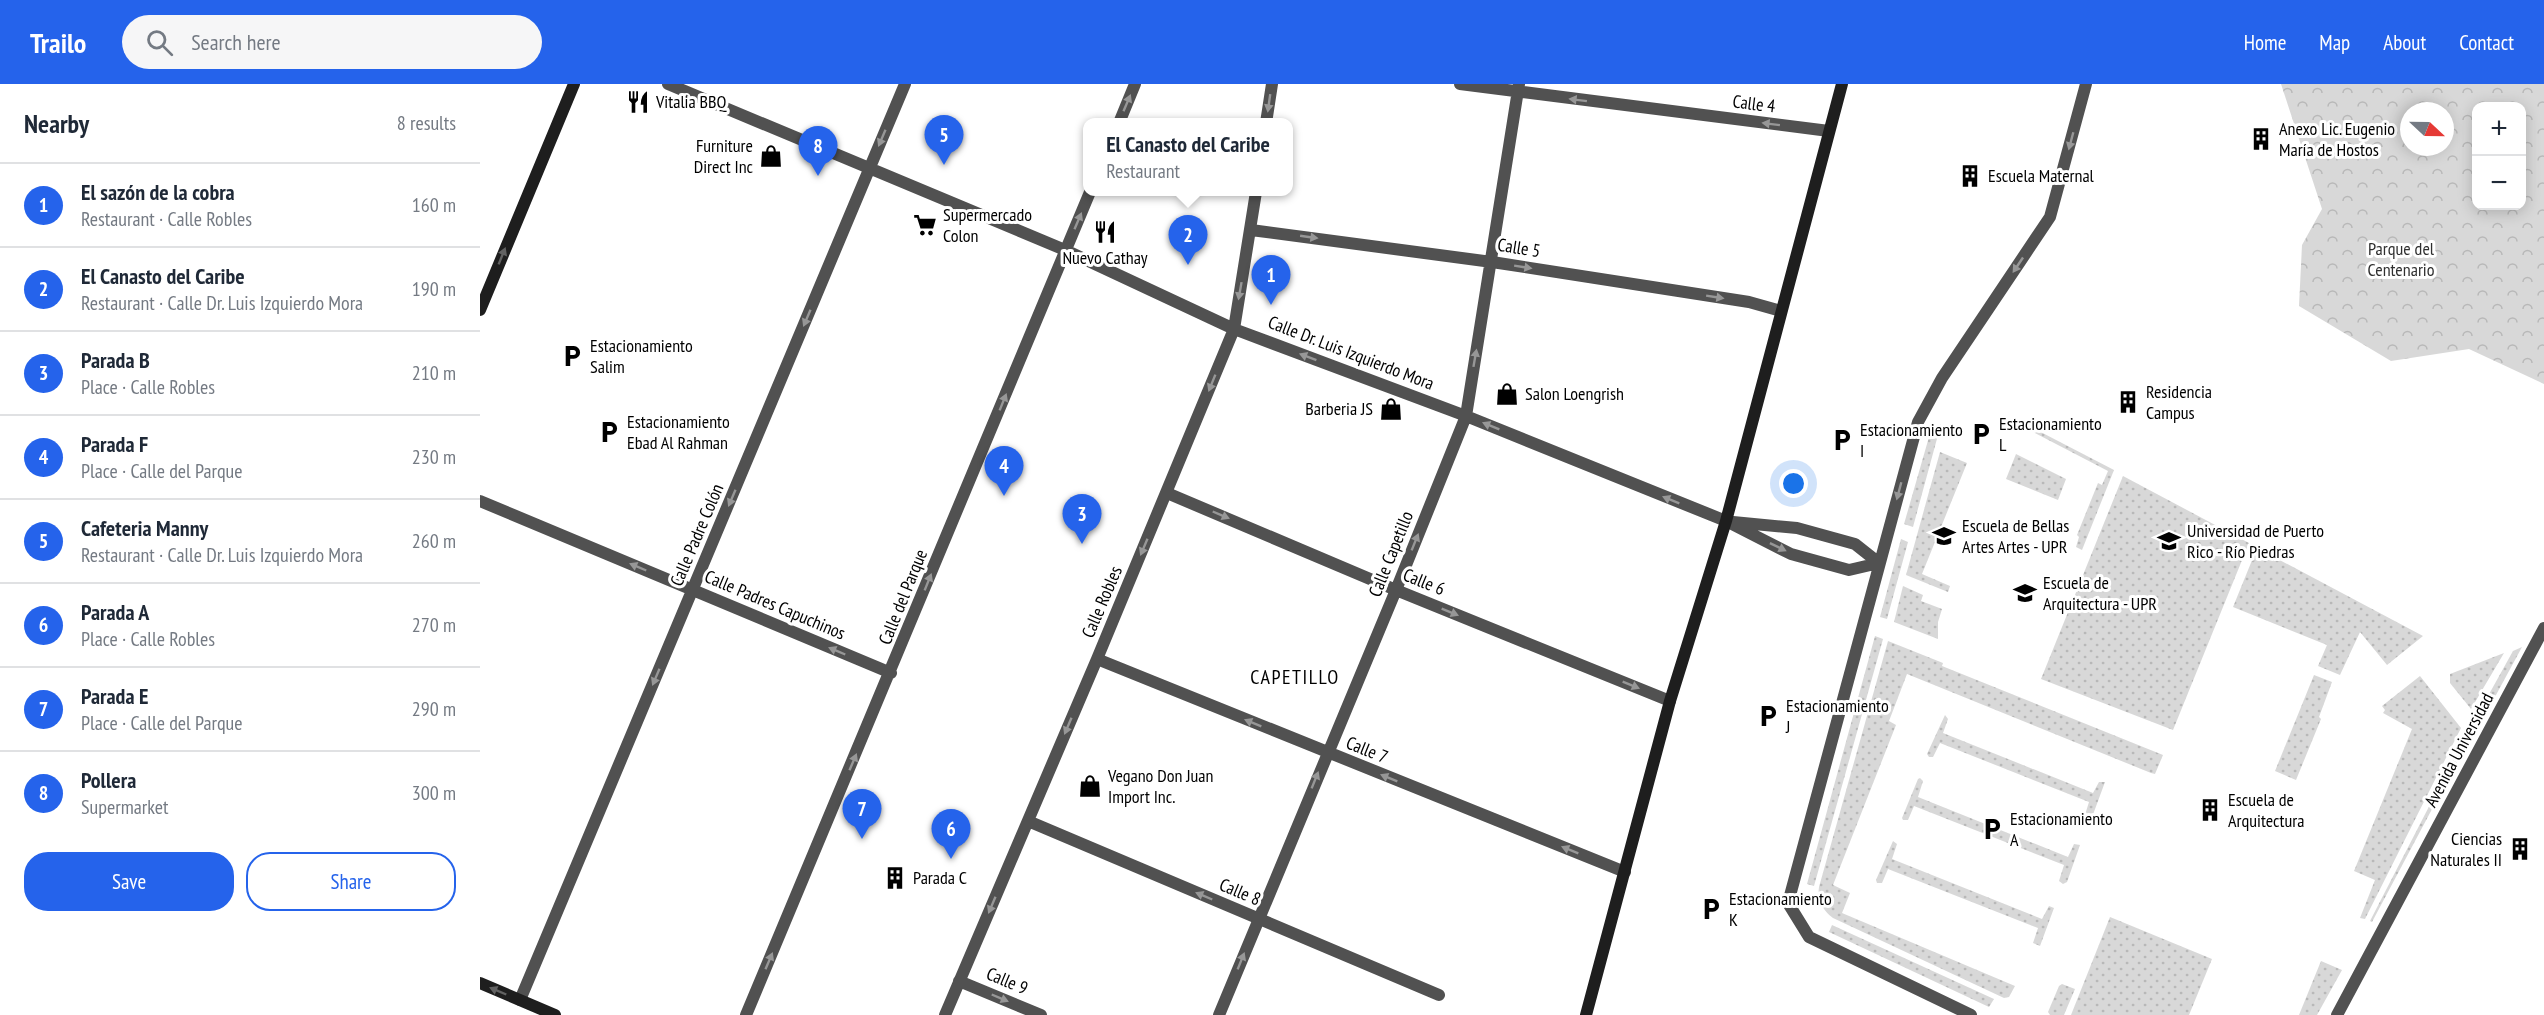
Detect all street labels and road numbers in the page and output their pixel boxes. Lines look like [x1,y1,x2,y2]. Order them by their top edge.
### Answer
street label: Calle 4 [1731,89,1777,118]
street label: Calle 5 [1496,233,1542,262]
street label: Calle Dr. Luis Izquierdo Mora [1265,310,1437,395]
street label: Calle Padre Colón [665,480,728,589]
street label: Calle Capetillo [1363,507,1418,600]
street label: Calle del Parque [873,546,932,648]
street label: Calle Robles [1076,562,1127,641]
street label: Calle 6 [1400,563,1448,600]
street label: Calle Padres Capuchinos [701,565,849,645]
street label: Avenida Universidad [2419,689,2498,811]
street label: Calle 7 [1343,731,1391,768]
street label: Calle 8 [1216,873,1264,911]
street label: Calle 9 [983,962,1031,1000]

